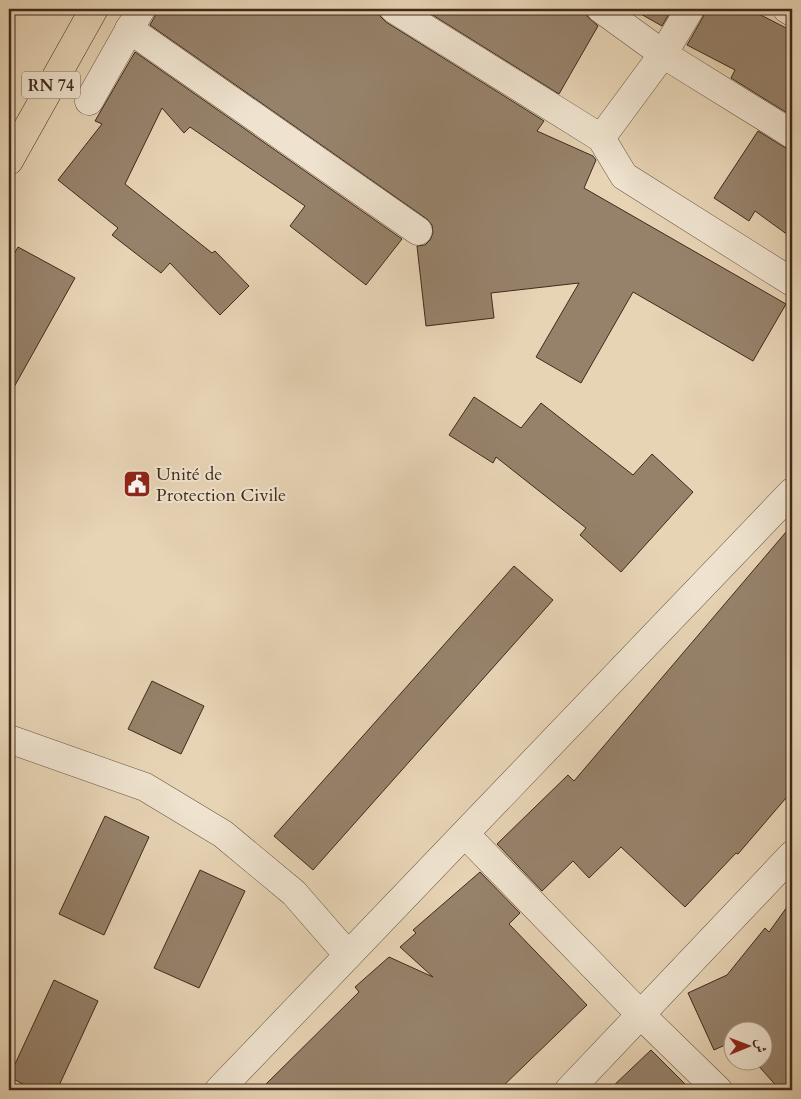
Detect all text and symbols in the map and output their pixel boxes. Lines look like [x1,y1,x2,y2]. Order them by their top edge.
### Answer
road number: RN 74 [22,72,80,98]
place label: Unité de Protection Civile [156,462,286,508]
public building icon: Unité de Protection Civile [122,469,152,499]
north arrow [724,1022,774,1072]
text: ش [751,1039,770,1053]

